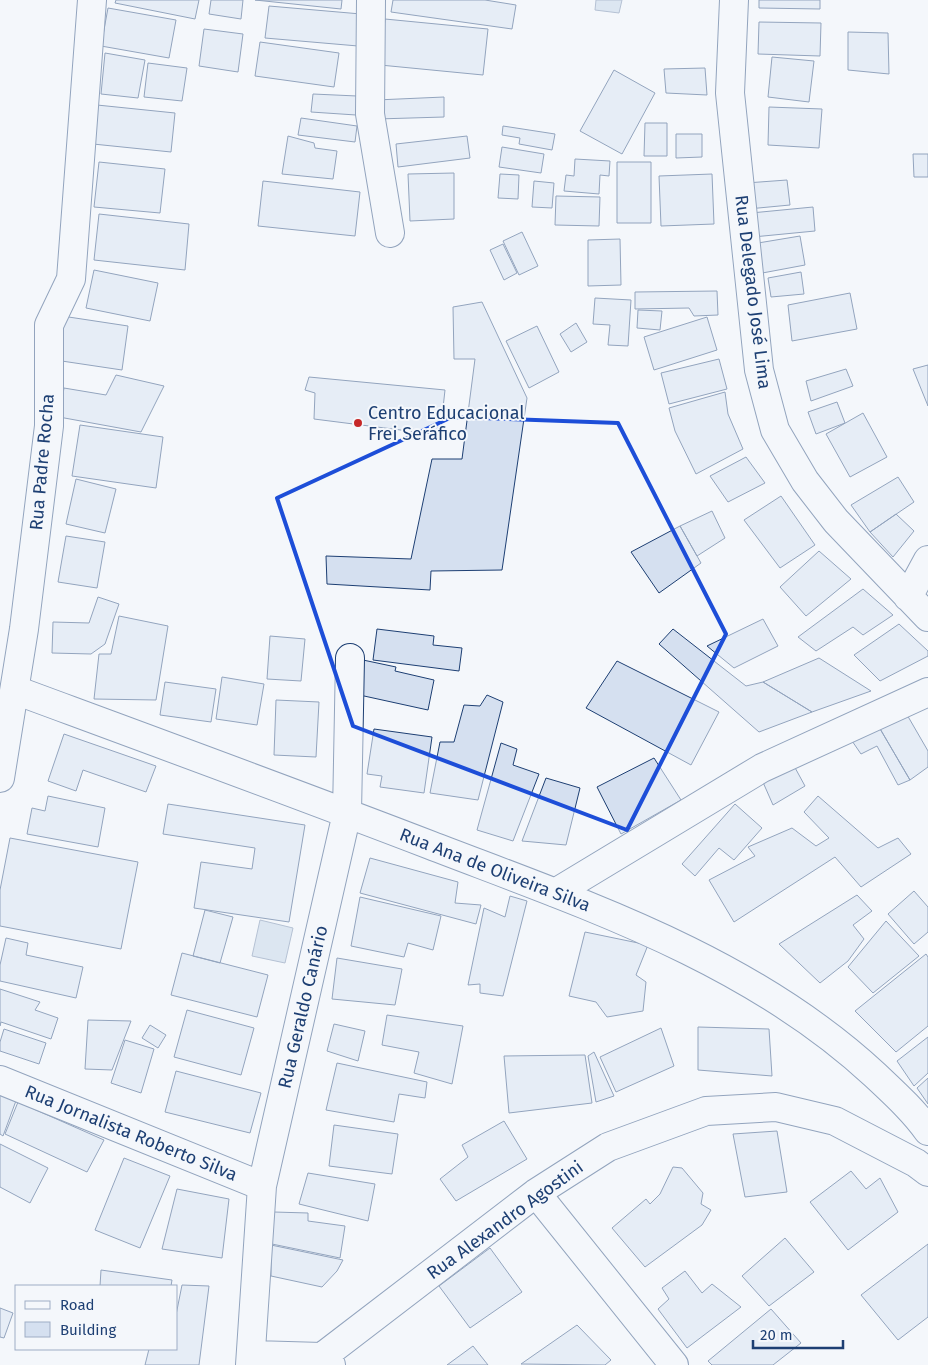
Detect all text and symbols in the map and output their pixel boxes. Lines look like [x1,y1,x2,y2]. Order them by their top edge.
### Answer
street label: Rua Delegado José Lima [730,194,776,390]
street label: Rua Padre Rocha [25,393,59,531]
place label: Centro Educacional Frei Seráfico [368,402,525,445]
marker: Centro Educacional Frei Seráfico [352,417,364,429]
street label: Rua Ana de Oliveira Silva [397,823,593,917]
street label: Rua Geraldo Canário [274,923,332,1091]
street label: Rua Jornalista Roberto Silva [22,1080,240,1186]
street label: Rua Alexandro Agostini [423,1156,587,1284]
legend [15,1285,178,1350]
text: Road [60,1296,95,1314]
scale bar [753,1318,843,1350]
text: Building [60,1321,116,1339]
text: 20 m [760,1326,793,1344]

